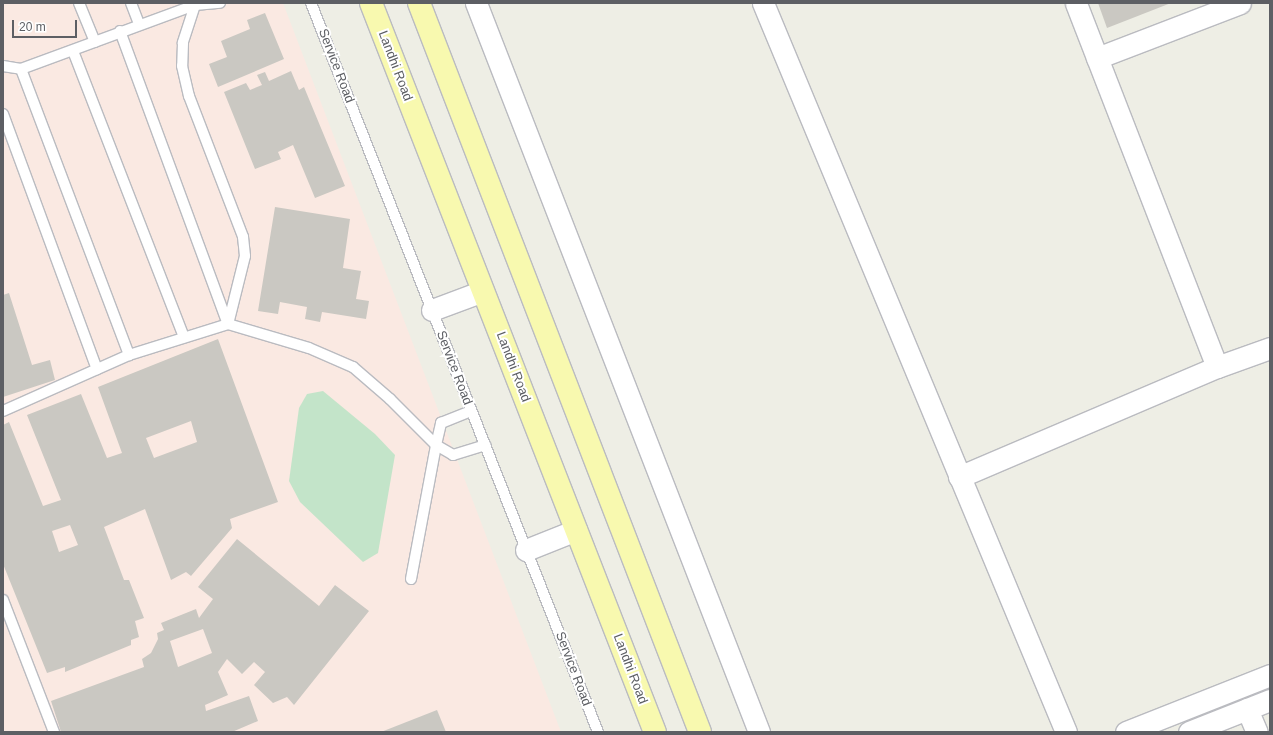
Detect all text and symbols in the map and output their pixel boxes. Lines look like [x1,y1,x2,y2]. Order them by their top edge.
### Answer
scale bar [14,12,79,38]
text: 20 m [19,20,46,34]
street label: Service Road [315,27,357,105]
street label: Landhi Road [375,29,415,103]
street label: Service Road [433,329,475,407]
street label: Landhi Road [493,330,533,404]
street label: Service Road [552,630,594,708]
street label: Landhi Road [610,632,650,706]

